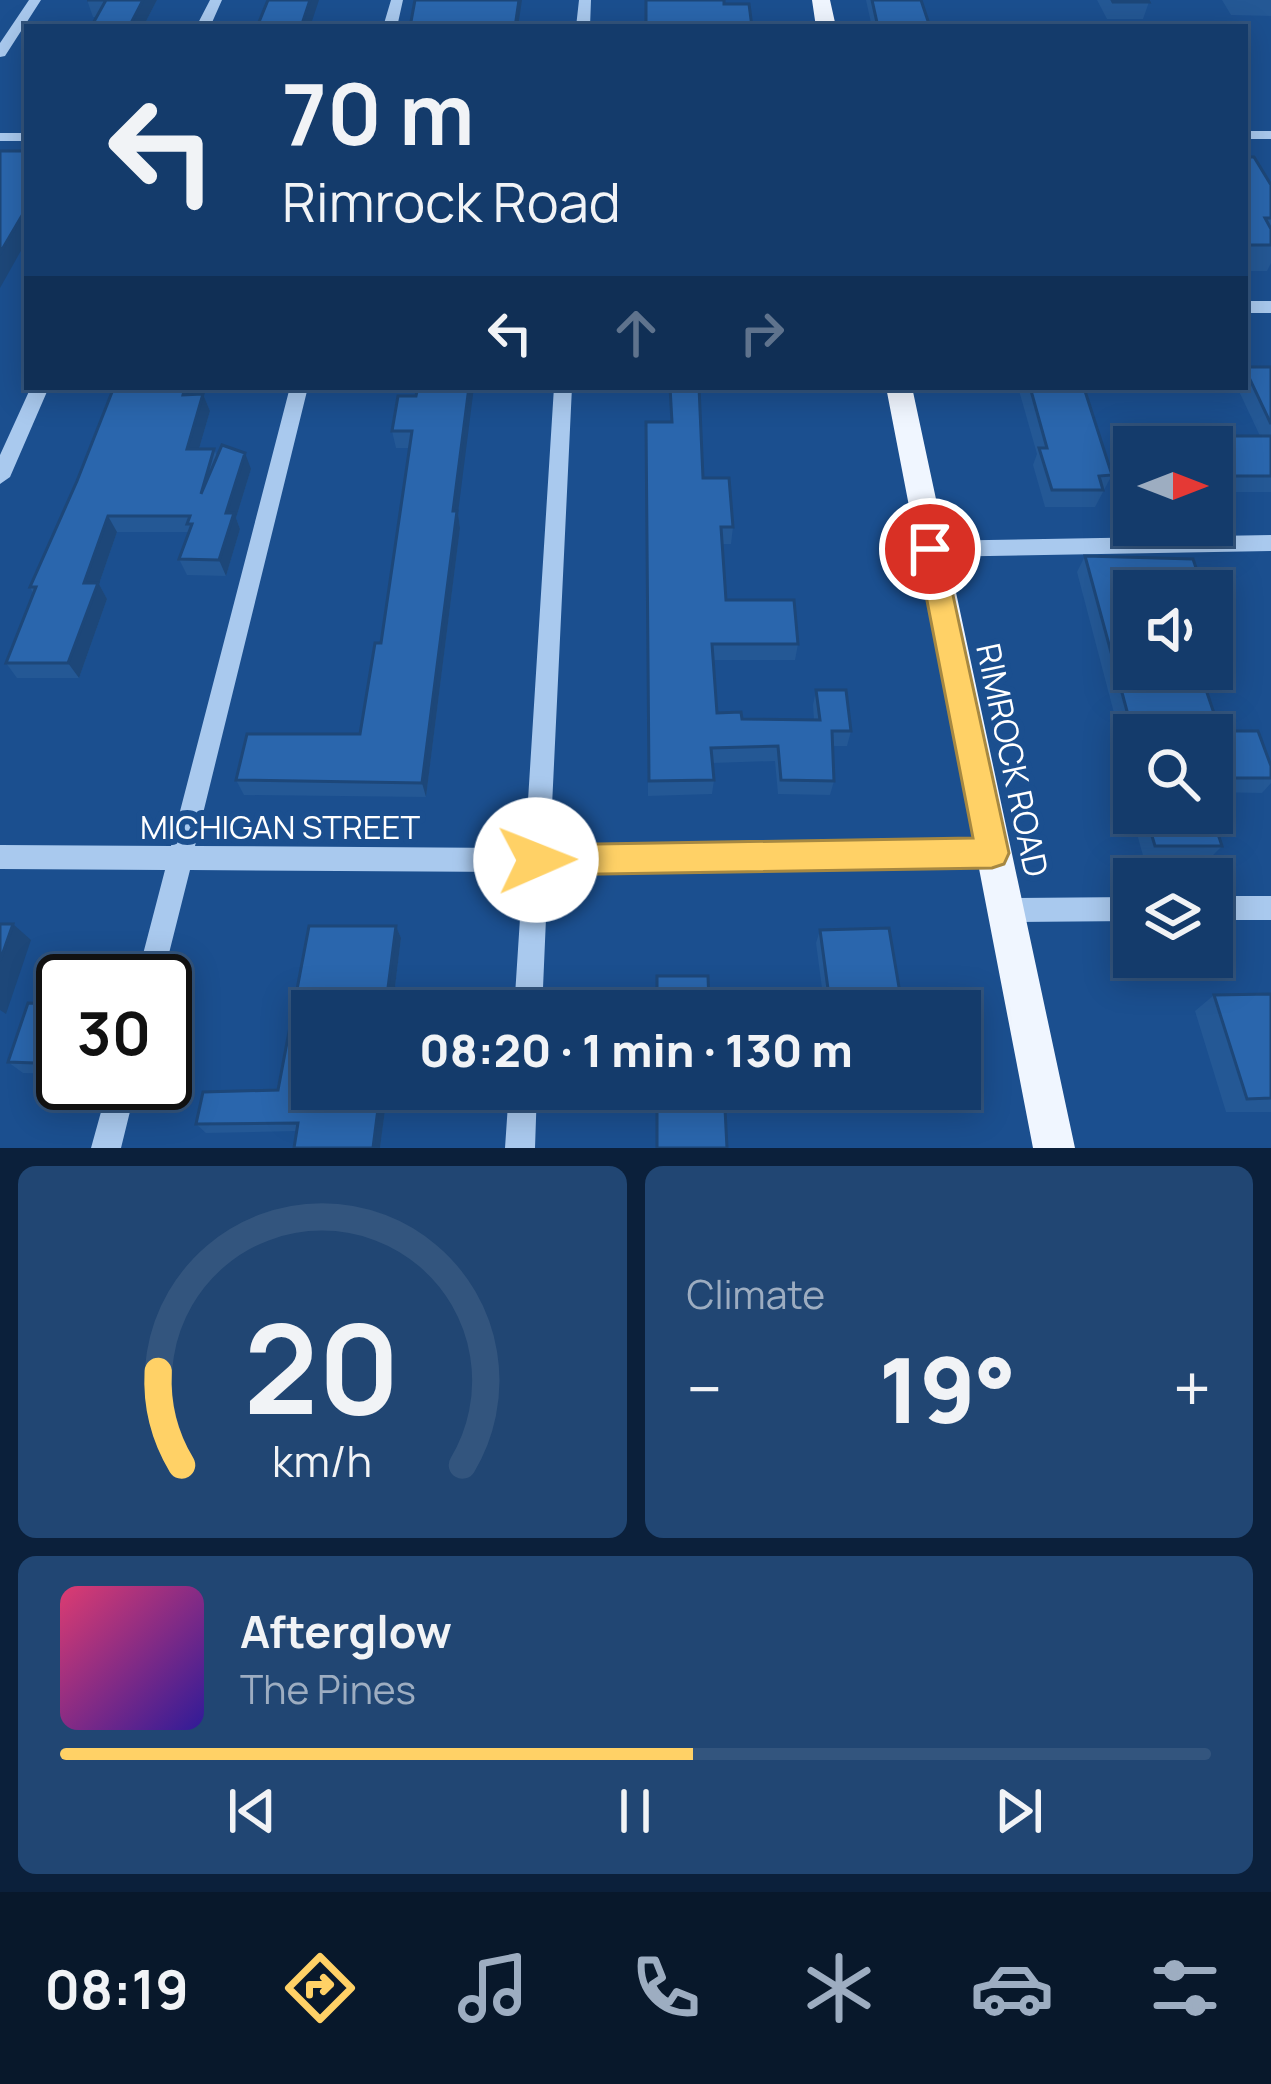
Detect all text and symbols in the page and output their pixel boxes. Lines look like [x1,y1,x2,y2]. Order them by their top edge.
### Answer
text: 70 m [282,55,474,170]
icon: left [84,72,240,228]
text: Rimrock Road [282,164,621,238]
icon: left [477,300,543,366]
icon: ahead [603,300,669,366]
icon: right [729,300,795,366]
north arrow [1113,426,1233,546]
map controls [1113,426,1233,978]
pin [879,498,981,600]
icon: arrive [897,516,963,582]
button: sound [1113,570,1233,690]
street label: RIMROCK ROAD [966,639,1060,881]
button: search [1113,714,1233,834]
position arrow [473,797,599,923]
street label: MICHIGAN STREET [140,804,420,849]
button: layers [1113,858,1233,978]
speed limit sign: 30 [36,954,192,1110]
text: 08:20 · 1 min · 130 m [419,1019,853,1081]
text: Climate [687,1267,825,1321]
text: 20 [244,1281,400,1451]
text: 19° [879,1327,1016,1450]
text: − [687,1343,722,1433]
text: + [1173,1343,1211,1433]
text: km/h [272,1431,372,1490]
text: Afterglow [240,1600,452,1662]
text: The Pines [240,1662,416,1716]
icon: previous [219,1778,285,1844]
icon: pause [602,1778,668,1844]
icon: next [986,1778,1052,1844]
icon: directions [278,1946,362,2030]
icon: music [451,1946,535,2030]
icon: phone [624,1946,708,2030]
icon: climate [797,1946,881,2030]
icon: car [970,1946,1054,2030]
icon: filters [1143,1946,1227,2030]
text: 08:19 [44,1951,189,2025]

